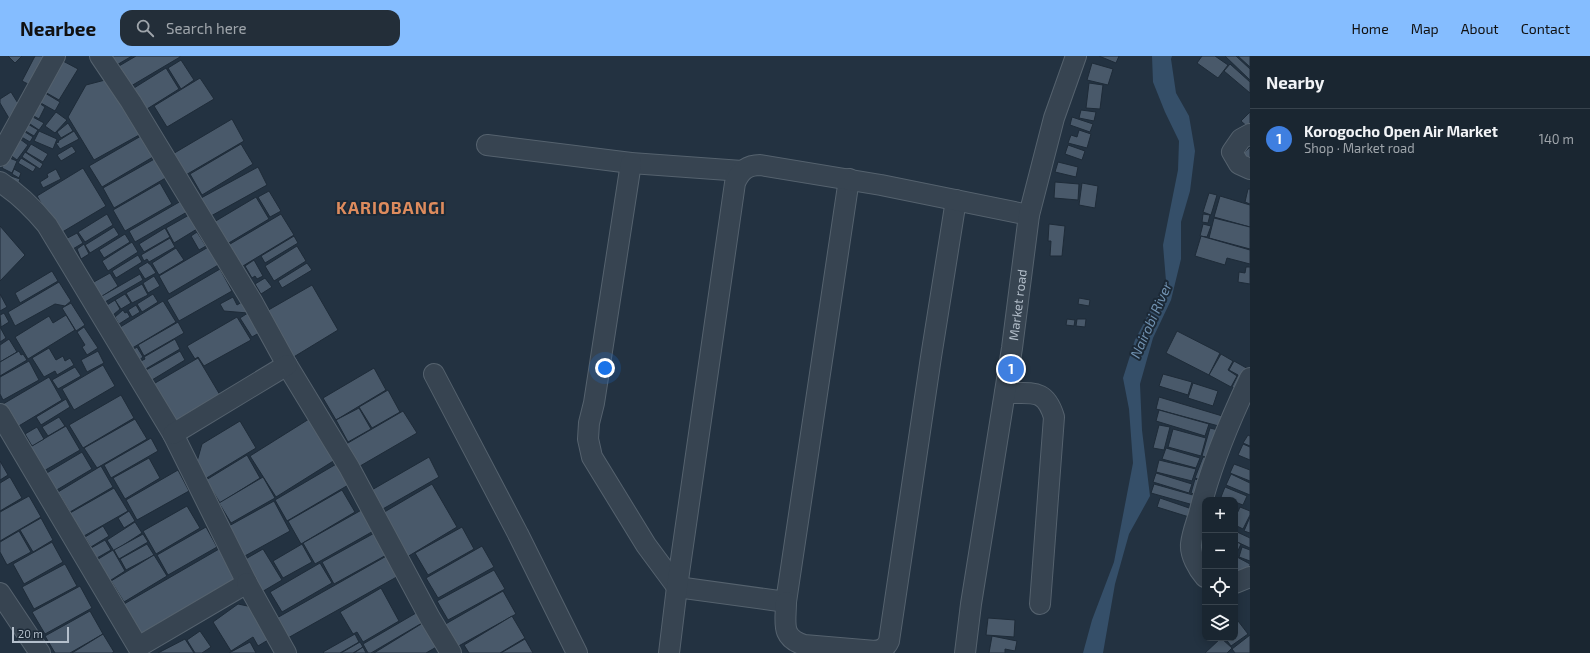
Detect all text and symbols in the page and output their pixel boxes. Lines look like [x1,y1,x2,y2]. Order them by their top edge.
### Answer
search box [120,10,400,46]
text: Nearbee [20,17,96,40]
icon: search [134,17,156,39]
text: Search here [166,19,247,37]
text: Home [1352,20,1389,37]
text: Map [1411,20,1439,37]
text: About [1461,20,1499,37]
text: Contact [1521,20,1570,37]
text: Nearby [1266,72,1324,92]
text: Korogocho Open Air Market [1304,122,1498,140]
text: 1 [1276,131,1282,147]
text: 140 m [1539,131,1574,147]
text: Shop · Market road [1304,140,1415,156]
district label: KARIOBANGI [336,197,446,217]
street label: Market road [1005,268,1030,342]
water label: Nairobi River [1126,279,1175,361]
pin: 1 [998,354,1024,384]
your location [595,358,615,378]
map controls [1202,497,1238,641]
button: + [1202,497,1238,533]
button: − [1202,533,1238,569]
button: locate [1202,569,1238,605]
button: layers [1202,605,1238,641]
scale bar [12,625,69,644]
text: 20 m [18,627,43,640]

